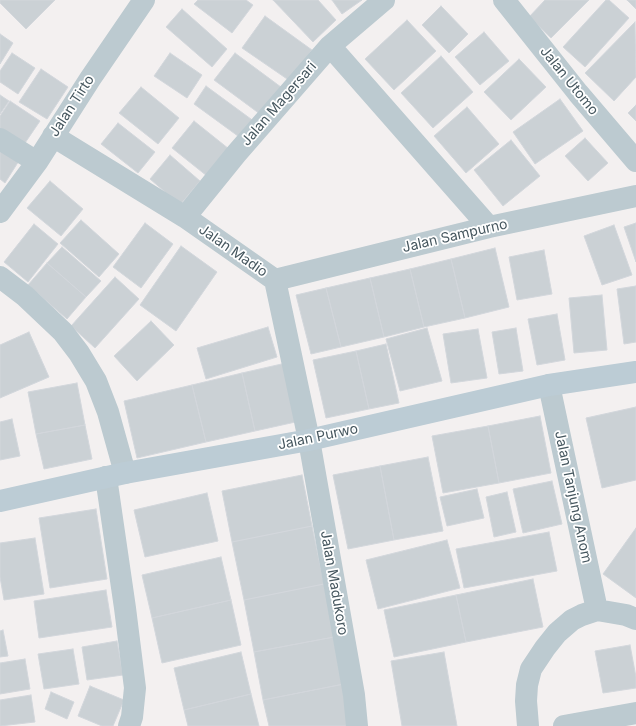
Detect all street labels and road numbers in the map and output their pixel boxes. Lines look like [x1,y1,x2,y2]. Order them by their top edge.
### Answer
street label: Jalan Utomo [536,43,602,119]
street label: Jalan Magersari [238,59,320,149]
street label: Jalan Tirto [46,72,98,140]
street label: Jalan Sampurno [401,216,509,256]
street label: Jalan Madio [195,221,271,281]
street label: Jalan Purwo [276,420,360,454]
street label: Jalan Tanjung Anom [551,429,595,565]
street label: Jalan Madukoro [317,529,351,637]

